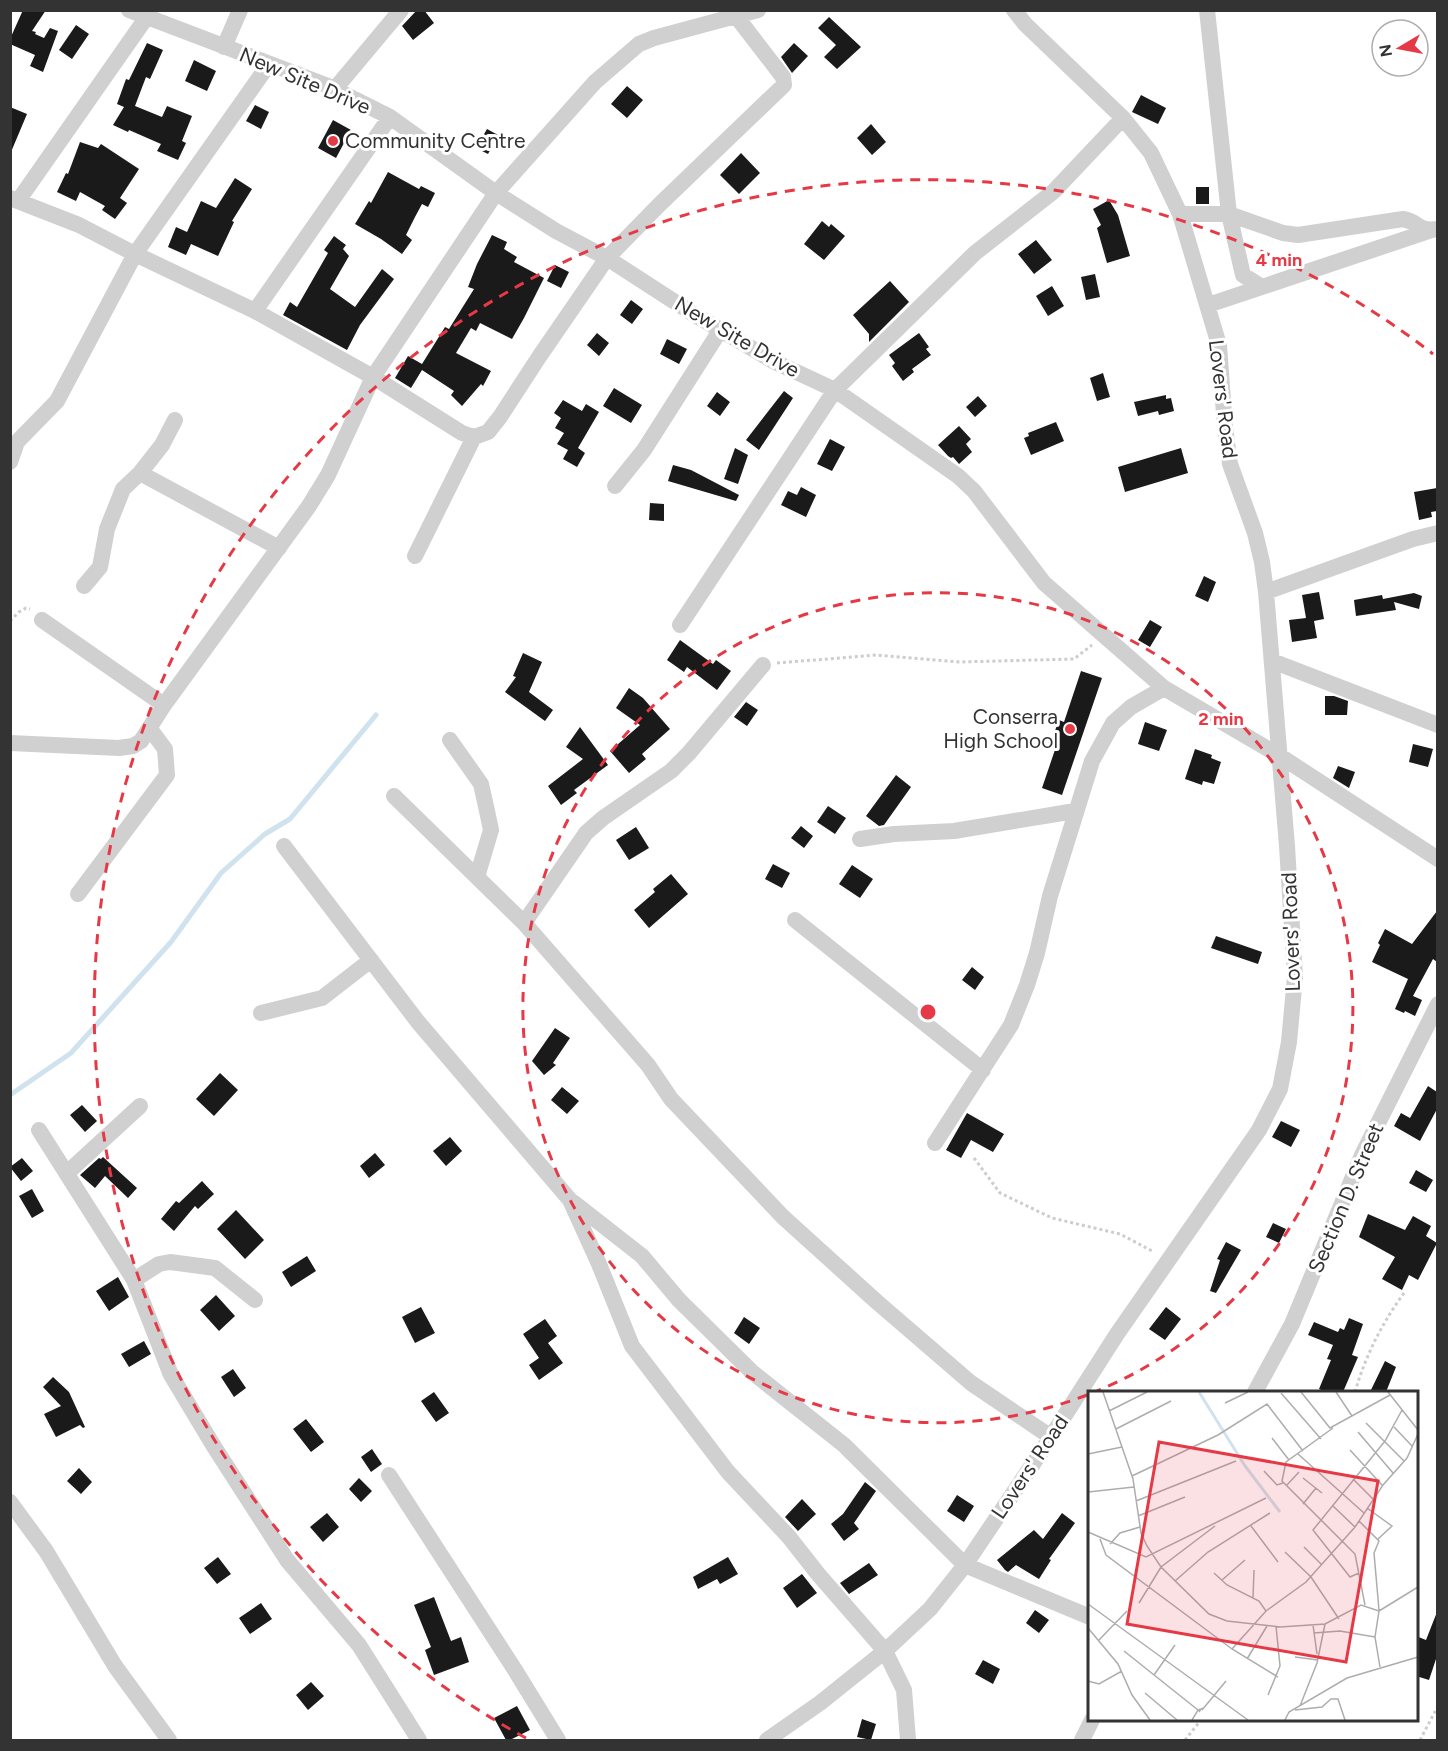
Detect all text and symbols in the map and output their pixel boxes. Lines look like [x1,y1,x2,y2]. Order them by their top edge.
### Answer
north arrow [1370,18,1430,78]
street label: New Site Drive [236,42,375,119]
text: N [1375,43,1396,58]
place label: Community Centre [345,128,525,153]
marker: Community Centre [326,134,340,148]
text: 4 min [1256,249,1302,271]
street label: New Site Drive [670,291,804,382]
street label: Lovers' Road [1204,338,1243,460]
place label: Conserra High School [943,704,1058,753]
text: 2 min [1198,708,1244,730]
marker: Conserra High School [1063,722,1077,736]
street label: Lovers' Road [1276,872,1305,992]
centre of rings [918,1002,938,1022]
street label: Section D. Street [1303,1119,1388,1277]
inset map [1088,1391,1418,1721]
street label: Lovers' Road [986,1410,1073,1523]

